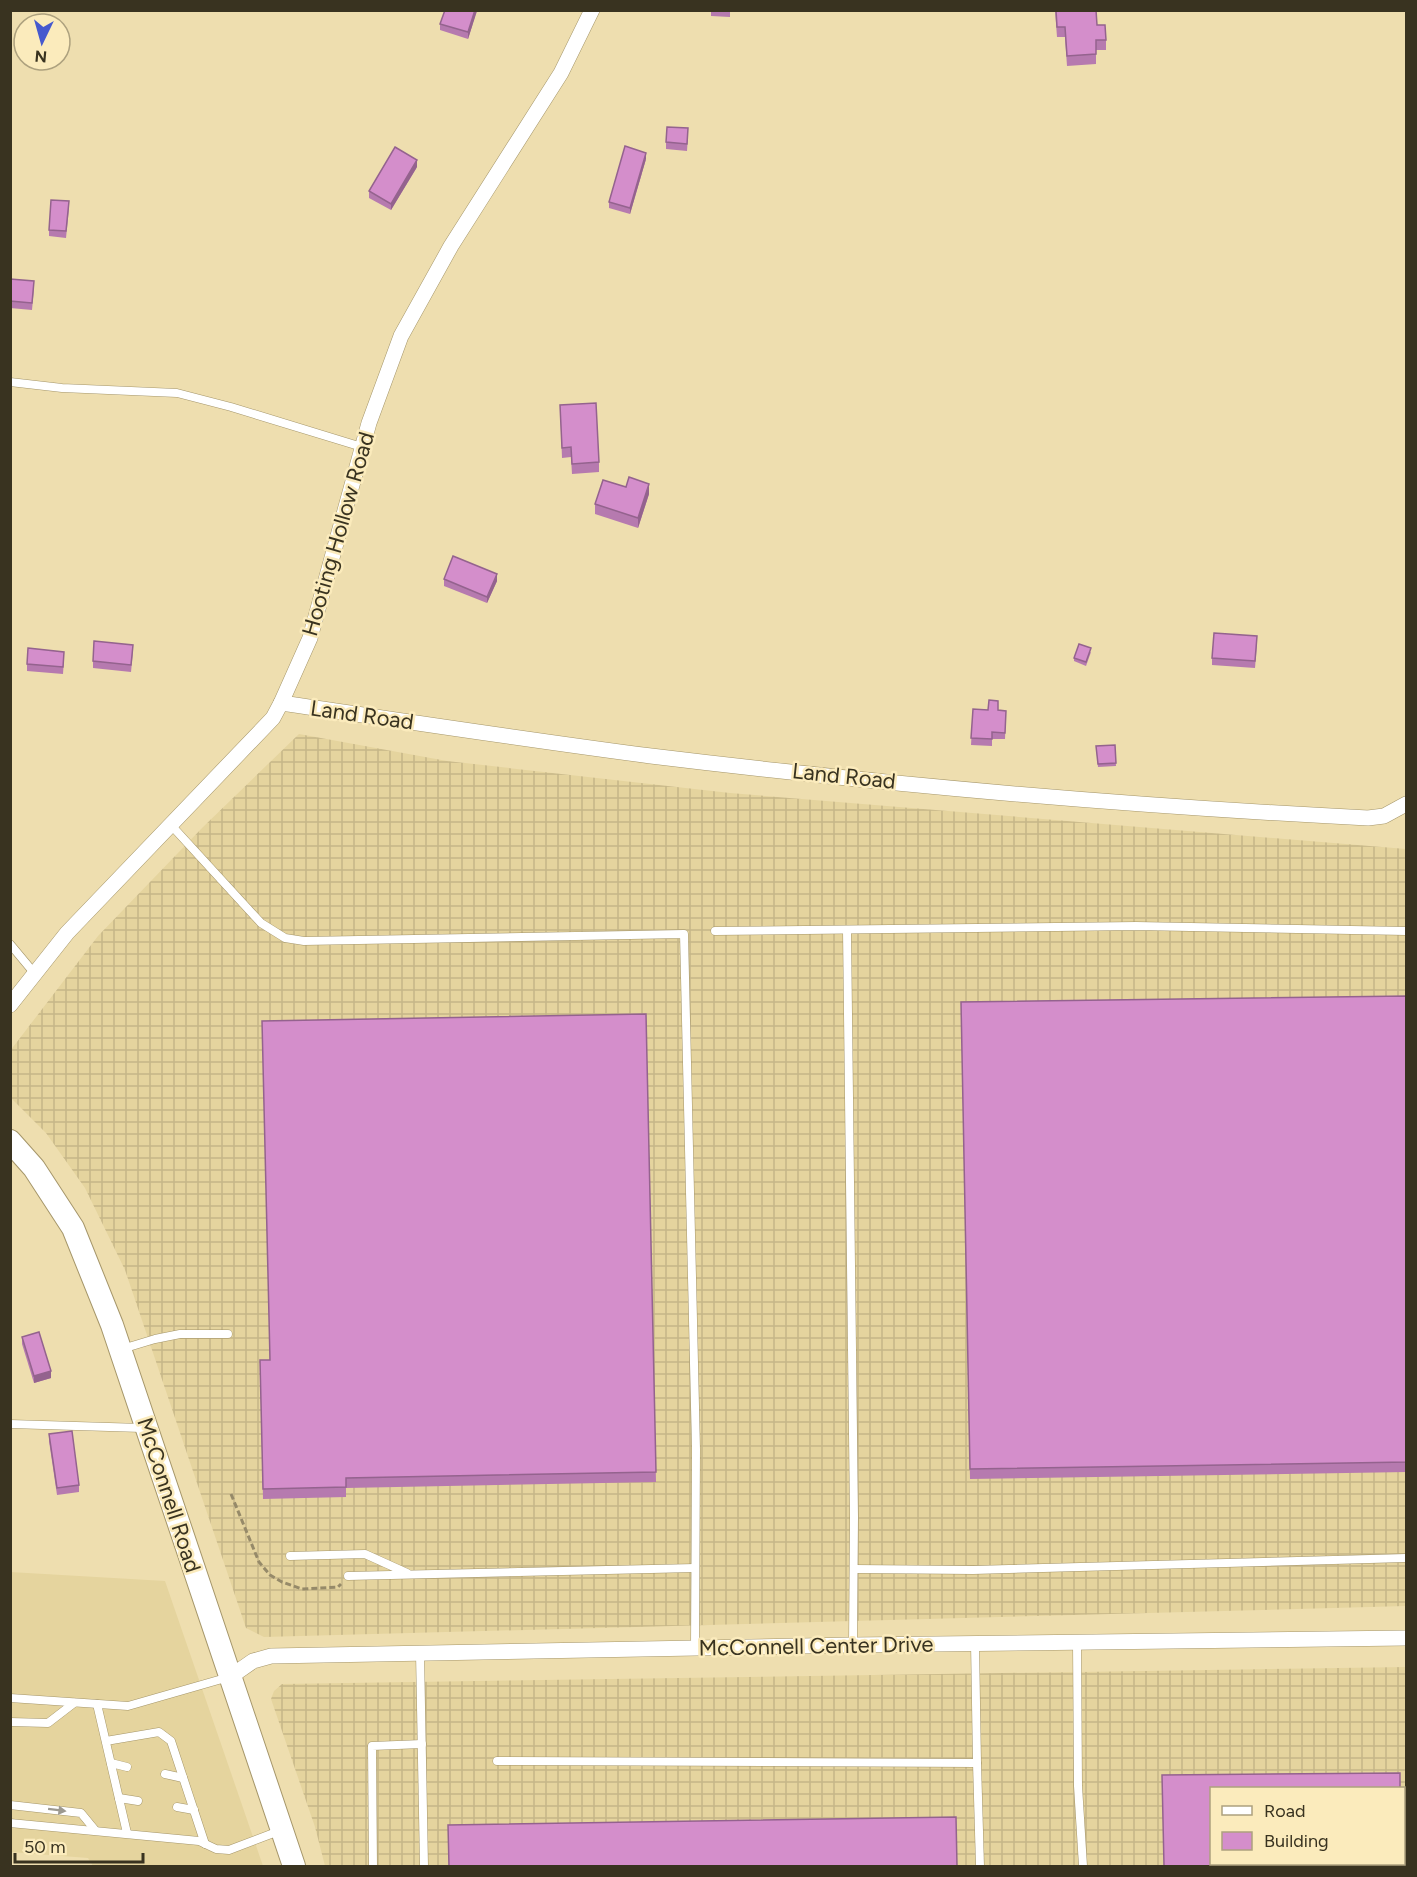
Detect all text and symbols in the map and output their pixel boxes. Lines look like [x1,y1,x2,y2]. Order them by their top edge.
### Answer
north arrow [12,12,72,72]
text: N [34,46,48,66]
street label: Hooting Hollow Road [296,429,380,639]
street label: Land Road [309,694,415,736]
street label: Land Road [791,757,897,795]
street label: McConnell Road [131,1414,207,1576]
street label: McConnell Center Drive [698,1630,934,1662]
legend [1210,1787,1405,1865]
text: Road [1264,1800,1305,1822]
one-way arrow [48,1805,67,1815]
scale bar [15,1826,142,1864]
text: Building [1264,1830,1329,1852]
text: 50 m [24,1836,66,1858]

